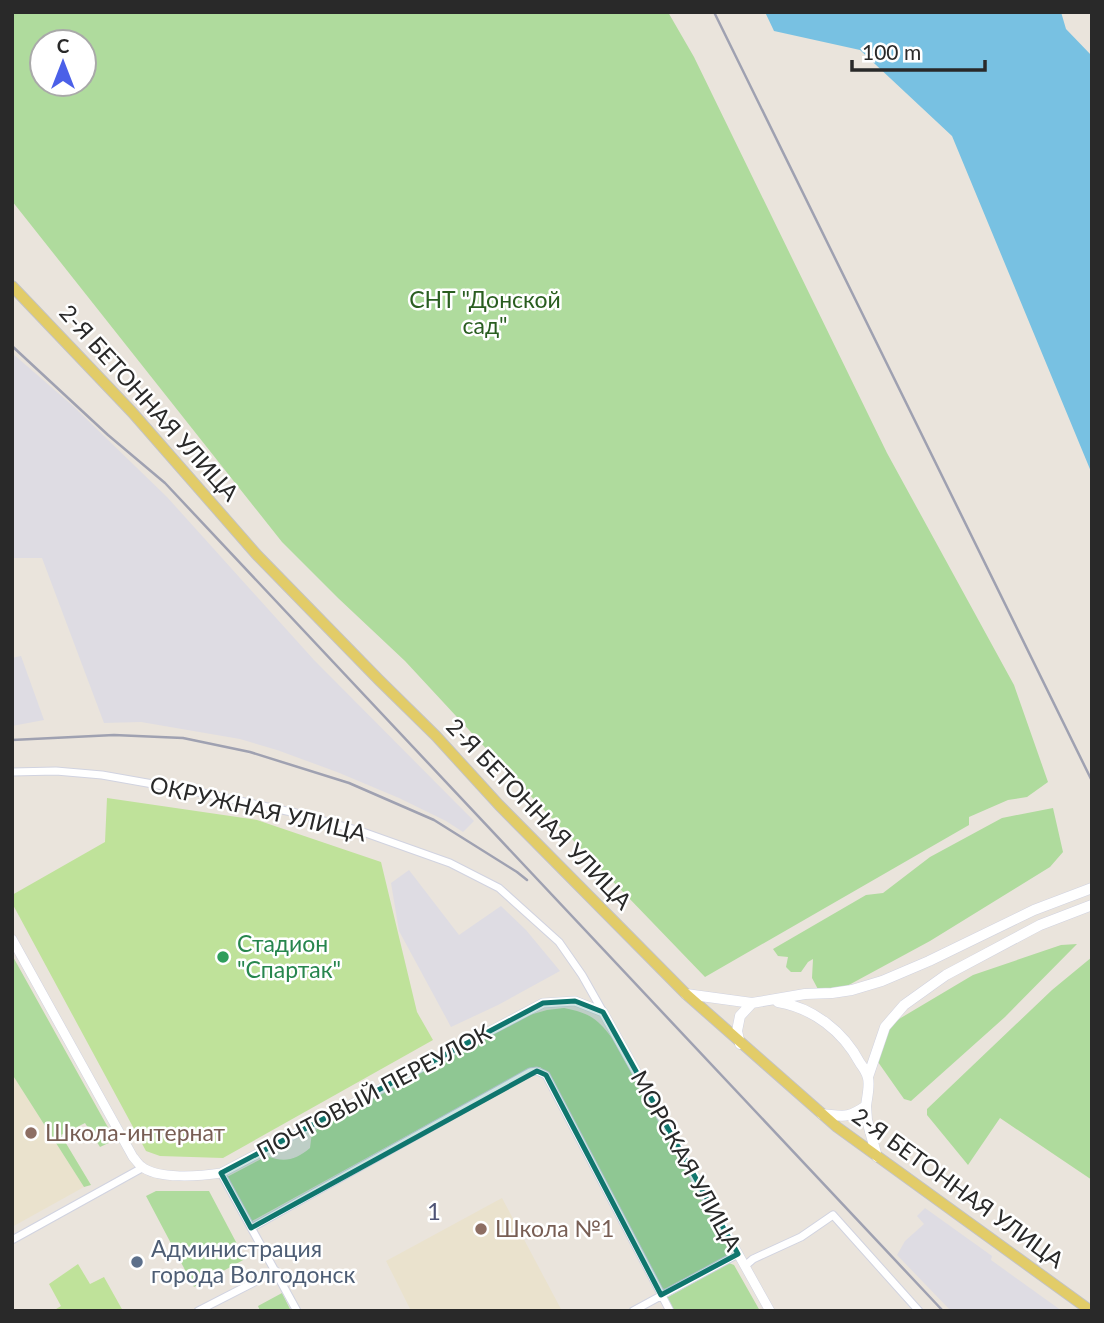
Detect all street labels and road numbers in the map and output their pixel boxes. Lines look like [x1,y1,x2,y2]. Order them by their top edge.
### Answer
street label: 2-Я БЕТОННАЯ УЛИЦА [54,298,246,507]
street label: 2-Я БЕТОННАЯ УЛИЦА [441,712,638,915]
street label: ОКРУЖНАЯ УЛИЦА [147,770,369,847]
street label: ПОЧТОВЫЙ ПЕРЕУЛОК [251,1017,496,1165]
street label: МОРСКАЯ УЛИЦА [626,1065,748,1256]
street label: 2-Я БЕТОННАЯ УЛИЦА [847,1101,1070,1274]

